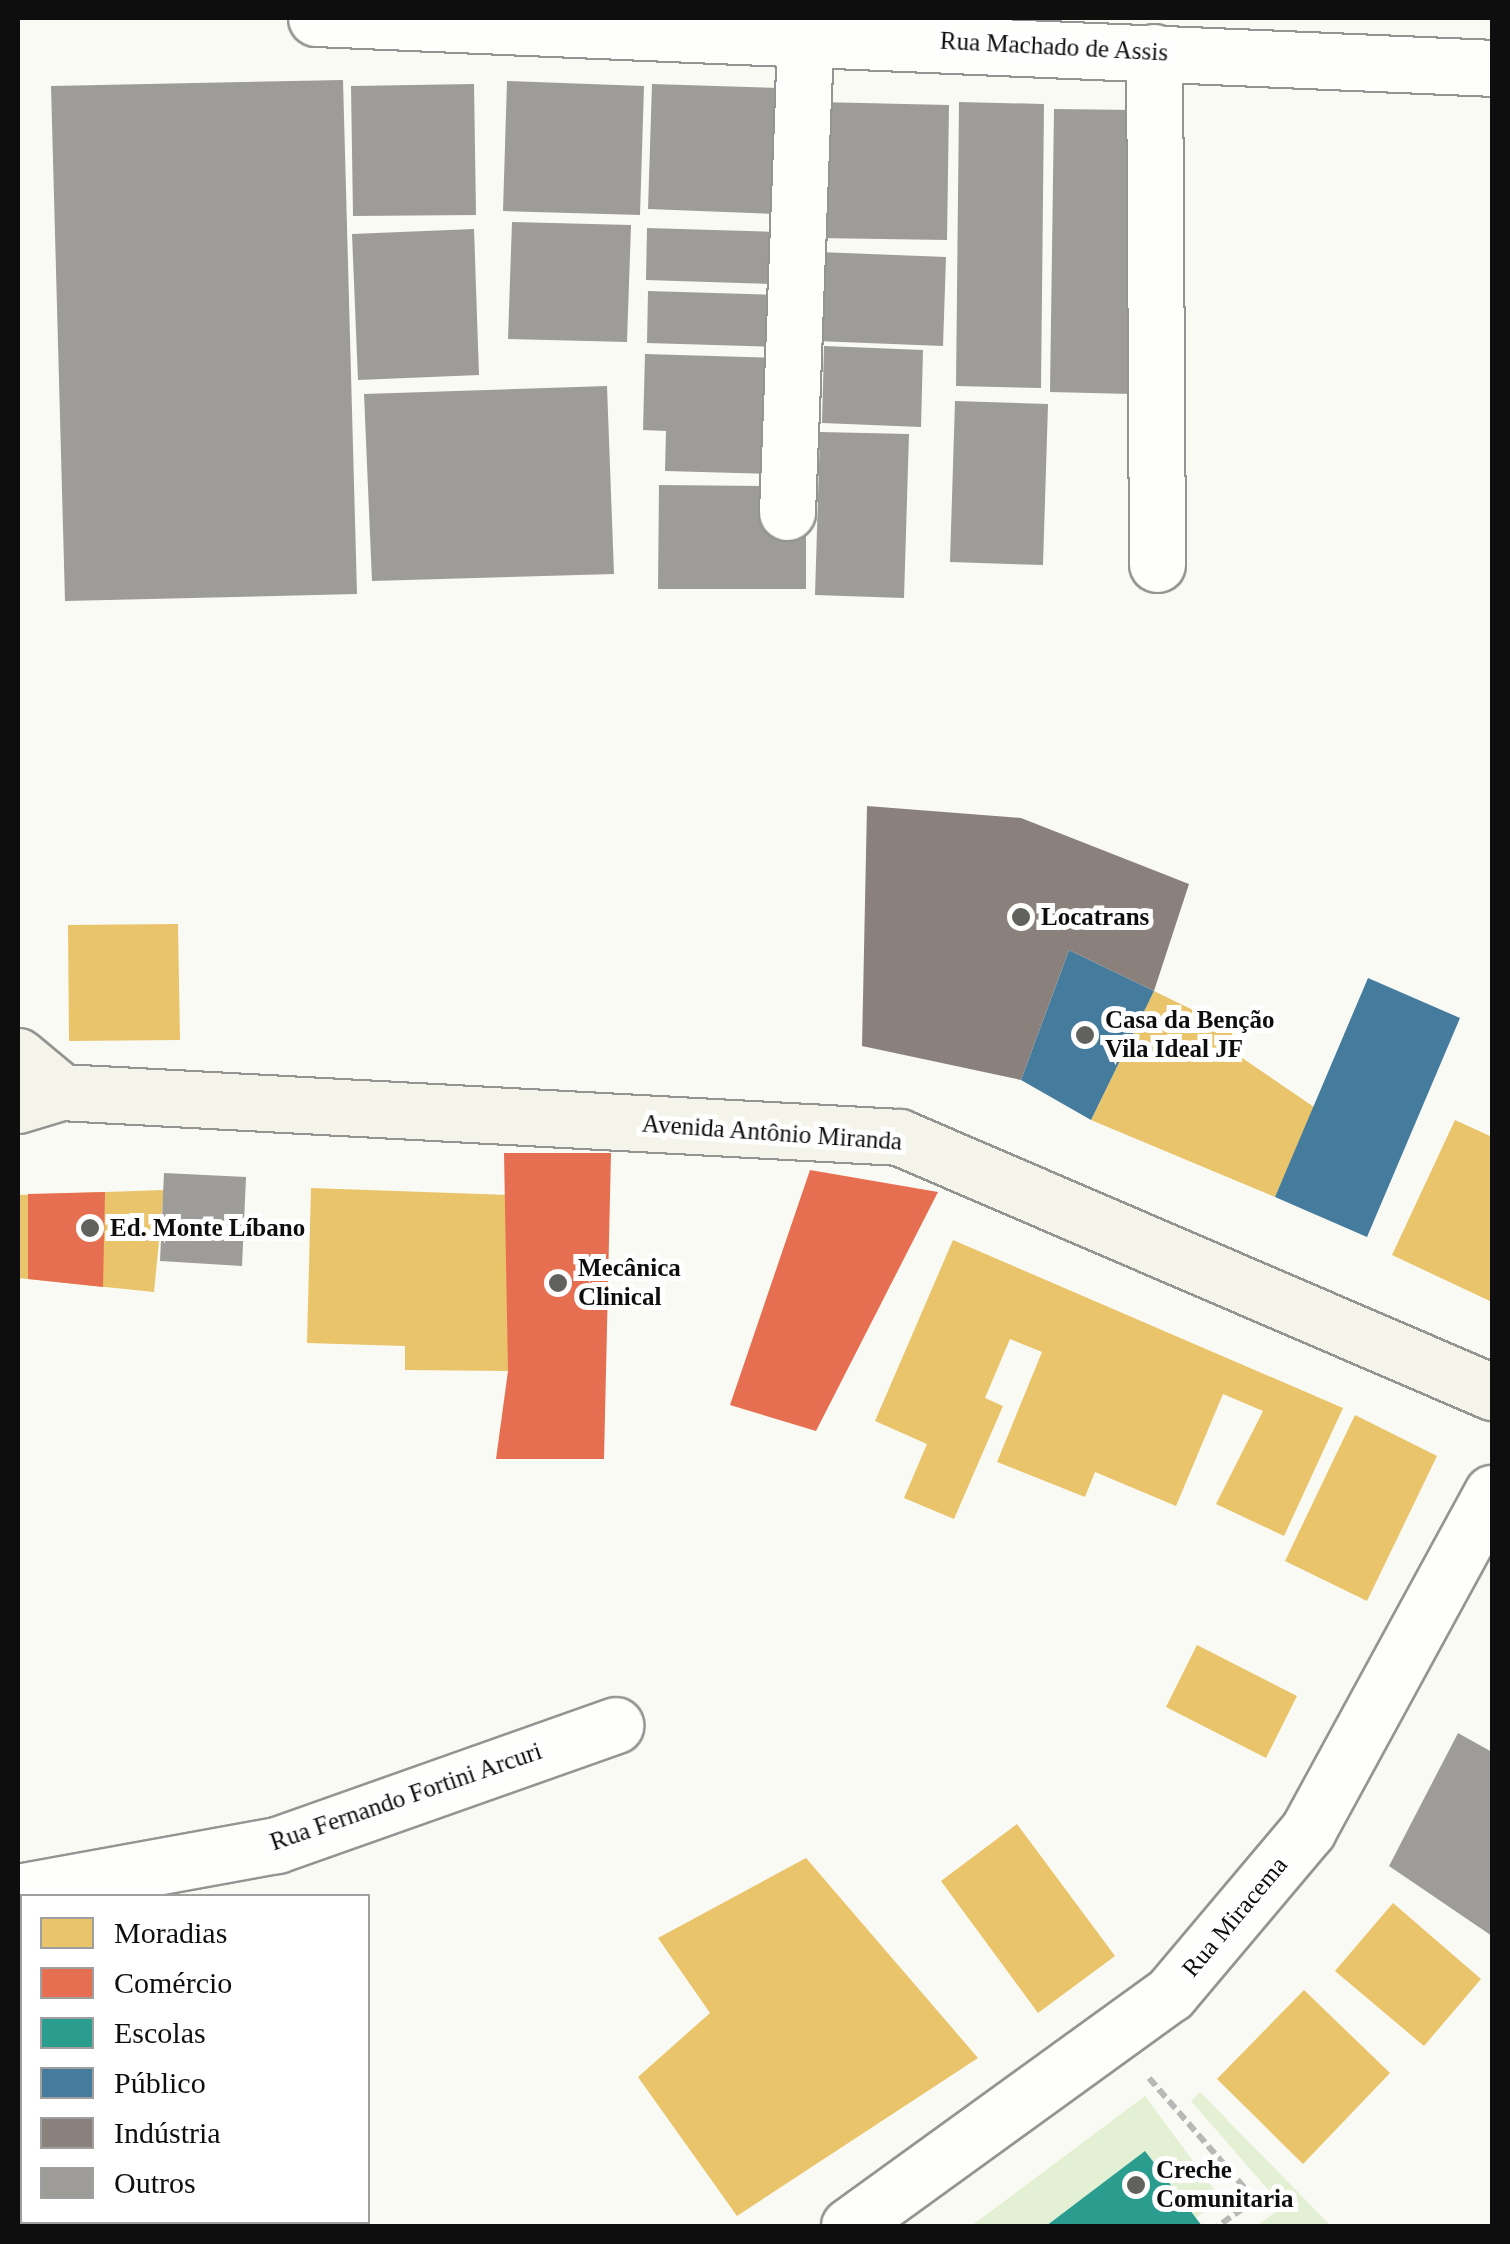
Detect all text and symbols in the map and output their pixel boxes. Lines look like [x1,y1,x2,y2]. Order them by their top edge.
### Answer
street label: Rua Machado de Assis [938,26,1170,68]
place label: Locatrans [1041,902,1149,932]
marker: Locatrans [1010,906,1032,928]
place label: Casa da Benção Vila Ideal JF [1105,1006,1274,1065]
marker: Casa da Benção Vila Ideal JF [1074,1024,1096,1046]
street label: Avenida Antônio Miranda [640,1109,904,1157]
place label: Ed. Monte Líbano [110,1213,305,1243]
marker: Ed. Monte Líbano [79,1217,101,1239]
place label: Mecânica Clinical [578,1254,681,1313]
marker: Mecânica Clinical [547,1272,569,1294]
street label: Rua Fernando Fortini Arcuri [266,1736,546,1858]
street label: Rua Miracema [1176,1851,1294,1983]
legend [20,1894,370,2224]
text: Moradias [114,1916,227,1949]
text: Comércio [114,1966,232,1999]
text: Escolas [114,2016,206,2049]
text: Público [114,2066,206,2099]
text: Indústria [114,2116,221,2149]
place label: Creche Comunitaria [1156,2156,1294,2215]
text: Outros [114,2166,196,2199]
marker: Creche Comunitaria [1125,2174,1147,2196]

